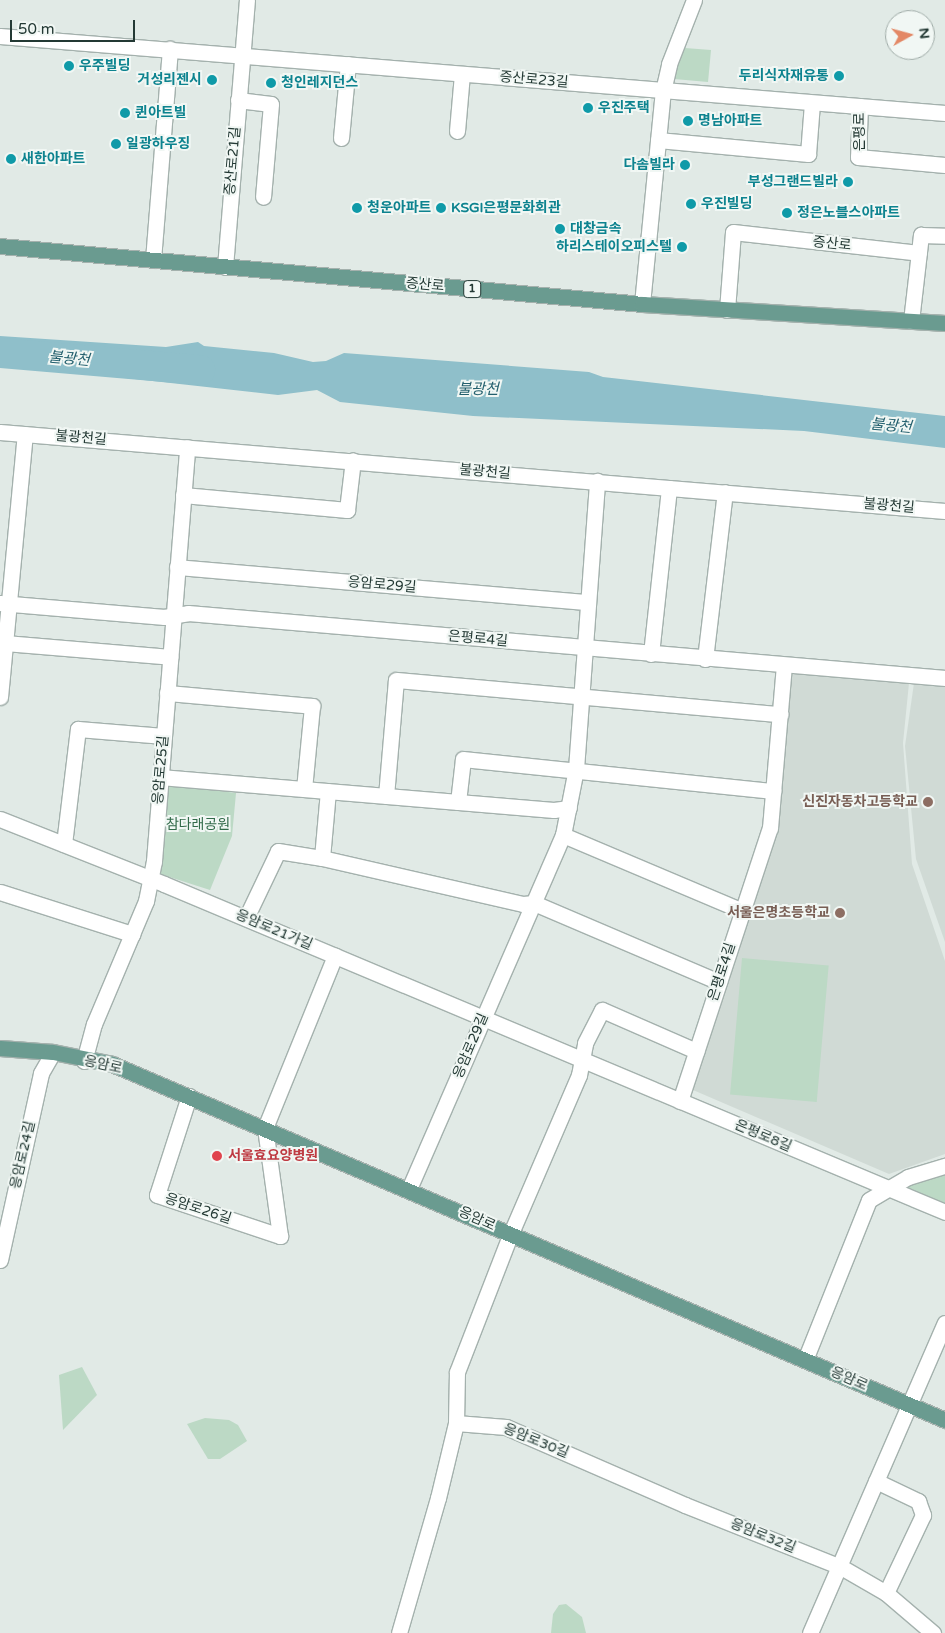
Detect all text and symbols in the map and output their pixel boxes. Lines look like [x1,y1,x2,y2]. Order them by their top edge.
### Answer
scale bar [12,10,138,42]
north arrow [885,10,935,60]
text: 50 m [18,20,55,38]
text: N [915,27,934,40]
place label: 우주빌딩 [79,58,131,74]
marker: 우주빌딩 [63,60,75,72]
place label: 두리식자재유통 [739,68,829,84]
street label: 증산로23길 [499,69,569,91]
marker: 두리식자재유통 [833,70,845,82]
place label: 거성리젠시 [138,72,202,88]
marker: 거성리젠시 [206,74,218,86]
place label: 청인레지던스 [281,75,358,91]
marker: 청인레지던스 [265,77,277,89]
place label: 우진주택 [598,100,650,116]
marker: 우진주택 [582,102,594,114]
place label: 퀸아트빌 [135,105,187,121]
marker: 퀸아트빌 [119,107,131,119]
place label: 명남아파트 [698,113,762,129]
street label: 은평로 [852,113,868,151]
marker: 명남아파트 [682,115,694,127]
street label: 증산로21길 [222,126,244,196]
place label: 일광하우징 [126,136,190,152]
marker: 일광하우징 [110,138,122,150]
place label: 새한아파트 [21,151,85,167]
marker: 새한아파트 [5,153,17,165]
place label: 다솜빌라 [623,157,675,173]
marker: 다솜빌라 [679,159,691,171]
place label: 부성그랜드빌라 [748,174,838,190]
marker: 부성그랜드빌라 [842,176,854,188]
place label: 우진빌딩 [701,196,753,212]
marker: 우진빌딩 [685,198,697,210]
place label: 청운아파트 [367,200,431,216]
place label: KSGI은평문화회관 [451,200,561,216]
marker: 청운아파트 [351,202,363,214]
marker: KSGI은평문화회관 [435,202,447,214]
place label: 정은노블스아파트 [797,205,900,221]
marker: 정은노블스아파트 [781,207,793,219]
place label: 대창금속 [570,221,622,237]
marker: 대창금속 [554,223,566,235]
street label: 증산로 [812,234,852,254]
place label: 하리스테이오피스텔 [556,239,672,255]
marker: 하리스테이오피스텔 [676,241,688,253]
street label: 증산로 [405,275,445,295]
road number: 1 [462,280,482,298]
water label: 불광천 [48,348,90,370]
water label: 불광천 [457,381,499,399]
water label: 불광천 [870,415,912,437]
street label: 불광천길 [55,427,107,449]
street label: 불광천길 [459,461,511,483]
street label: 불광천길 [863,495,915,517]
street label: 응암로29길 [347,574,417,596]
street label: 은평로4길 [447,628,509,650]
street label: 응암로25길 [150,735,172,805]
place label: 신진자동차고등학교 [802,794,918,810]
marker: 신진자동차고등학교 [922,796,934,808]
park label: 참다래공원 [166,817,230,833]
place label: 서울은명초등학교 [727,905,830,921]
street label: 응암로21가길 [233,906,315,954]
marker: 서울은명초등학교 [834,907,846,919]
street label: 은평로4길 [705,941,739,1003]
street label: 응암로29길 [450,1011,492,1081]
street label: 응암로 [82,1052,124,1078]
street label: 은평로8길 [732,1116,794,1156]
street label: 응암로24길 [7,1119,39,1191]
place label: 서울효요양병원 [228,1148,318,1164]
marker: 서울효요양병원 [210,1149,224,1163]
street label: 응암로26길 [163,1190,233,1228]
street label: 응암로 [456,1203,498,1235]
street label: 응암로 [828,1363,870,1395]
street label: 응암로30길 [501,1420,571,1462]
street label: 응암로32길 [728,1515,798,1557]

